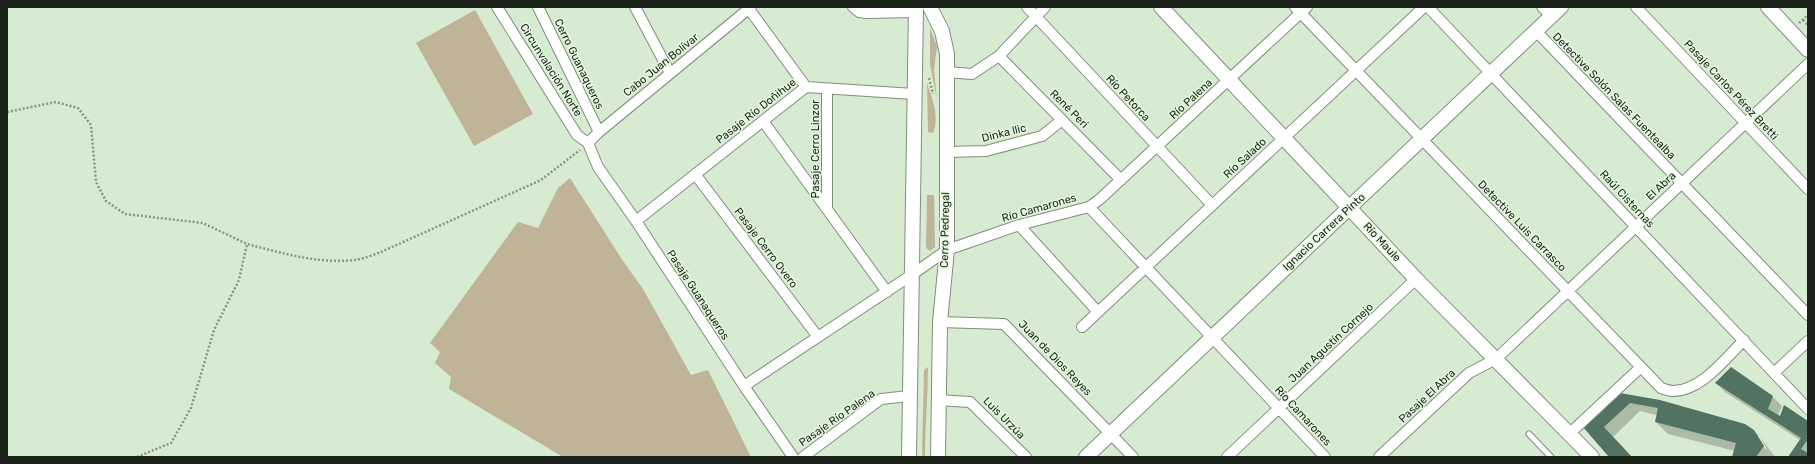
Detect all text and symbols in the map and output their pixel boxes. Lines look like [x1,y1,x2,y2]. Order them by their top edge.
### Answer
street label: Cerro Guanaqueros [551,17,607,112]
street label: Circunvalación Norte [517,21,585,119]
street label: Cabo Juan Bolívar [621,30,702,99]
street label: Detective Solón Salas Fuentealba [1550,30,1678,162]
street label: Pasaje Carlos Pérez Bretti [1681,37,1781,143]
street label: Río Petorca [1103,72,1153,124]
street label: Pasaje Río Doñihue [713,76,799,146]
street label: Río Palena [1167,76,1215,122]
street label: René Peri [1047,87,1091,131]
street label: Pasaje Cerro Linzor [809,99,822,198]
street label: Dinka llic [980,121,1028,145]
street label: Río Salado [1221,135,1269,181]
street label: Raúl Cisternas [1597,168,1657,231]
street label: El Abra [1643,169,1679,203]
street label: Detective Luis Carrasco [1475,178,1569,274]
street label: Río Camarones [1000,191,1078,225]
street label: Ignacio Carrera Pinto [1280,191,1368,273]
street label: Cerro Pedregal [938,192,952,268]
street label: Pasaje Cerro Overo [732,205,800,291]
street label: Río Maule [1360,220,1404,264]
street label: Pasaje Guanaqueros [664,248,732,343]
street label: Juan Agustín Cornejo [1286,300,1376,386]
street label: Juan de Dios Reyes [1016,318,1095,399]
street label: Pasaje El Abra [1396,367,1458,425]
street label: Río Camarones [1272,383,1334,449]
street label: Pasaje Río Palena [796,387,878,449]
street label: Luis Urzúa [980,394,1028,442]

